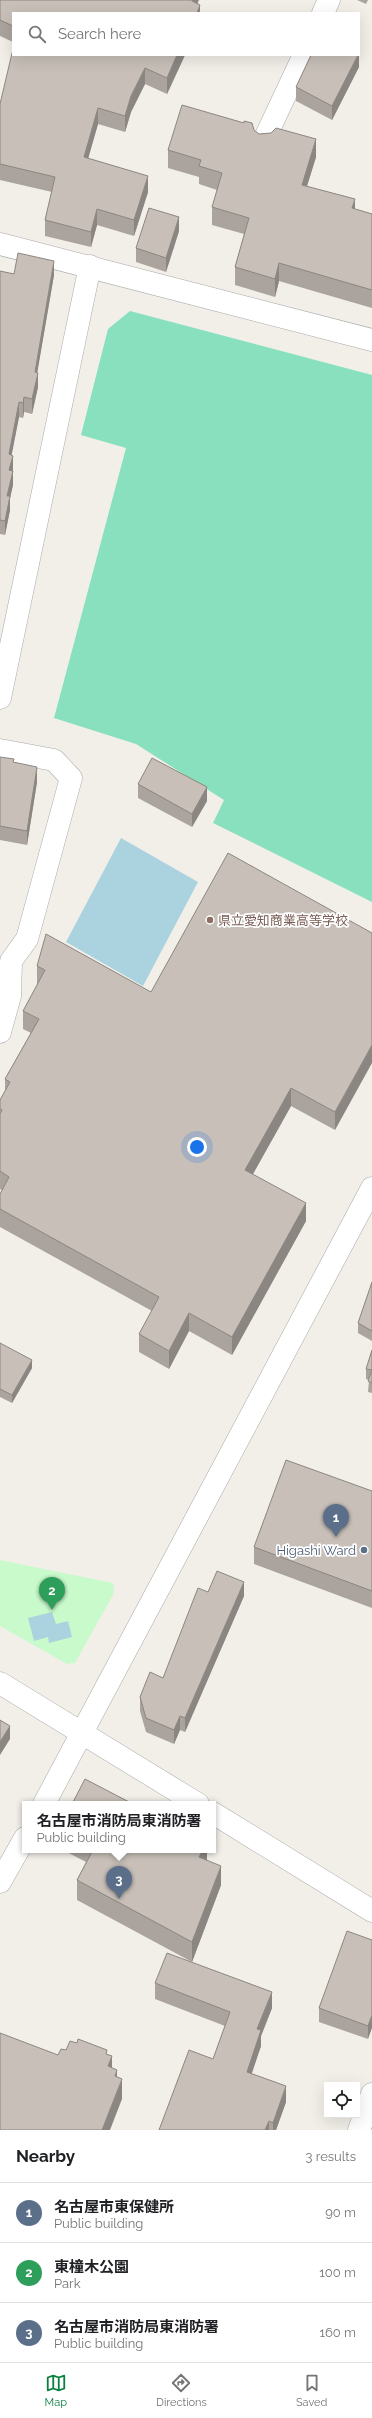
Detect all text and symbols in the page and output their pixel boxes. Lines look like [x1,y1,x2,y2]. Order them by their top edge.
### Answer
search box [12,12,360,56]
icon: search [26,23,48,45]
text: Search here [58,25,141,43]
place label: 県立愛知商業高等学校 [218,913,348,928]
marker: 県立愛知商業高等学校 [205,915,215,925]
your location [187,1137,207,1157]
pin: 1 [323,1504,349,1537]
place label: Higashi Ward [276,1543,356,1558]
marker: Higashi Ward [359,1545,369,1555]
pin: 2 [39,1577,65,1610]
popup [22,1801,216,1853]
text: 名古屋市消防局東消防署 [36,1812,202,1830]
text: Public building [36,1830,126,1845]
pin: 3 [106,1866,132,1899]
map controls [324,2082,360,2118]
button: locate [324,2082,360,2118]
text: Nearby [16,2146,75,2166]
text: 3 results [306,2149,356,2164]
text: 名古屋市東保健所 [54,2198,174,2216]
text: 1 [26,2205,32,2220]
text: 90 m [325,2205,356,2220]
text: Public building [54,2216,143,2231]
text: 東橦木公園 [54,2258,129,2276]
text: 2 [25,2265,33,2280]
text: 100 m [319,2265,356,2280]
text: Park [54,2276,81,2291]
text: 名古屋市消防局東消防署 [54,2318,219,2336]
text: 3 [25,2325,33,2340]
text: 160 m [319,2325,356,2340]
text: Public building [54,2336,143,2351]
tab: Map [45,2372,67,2409]
tab: Directions [156,2372,207,2409]
tab: Saved [296,2372,327,2409]

